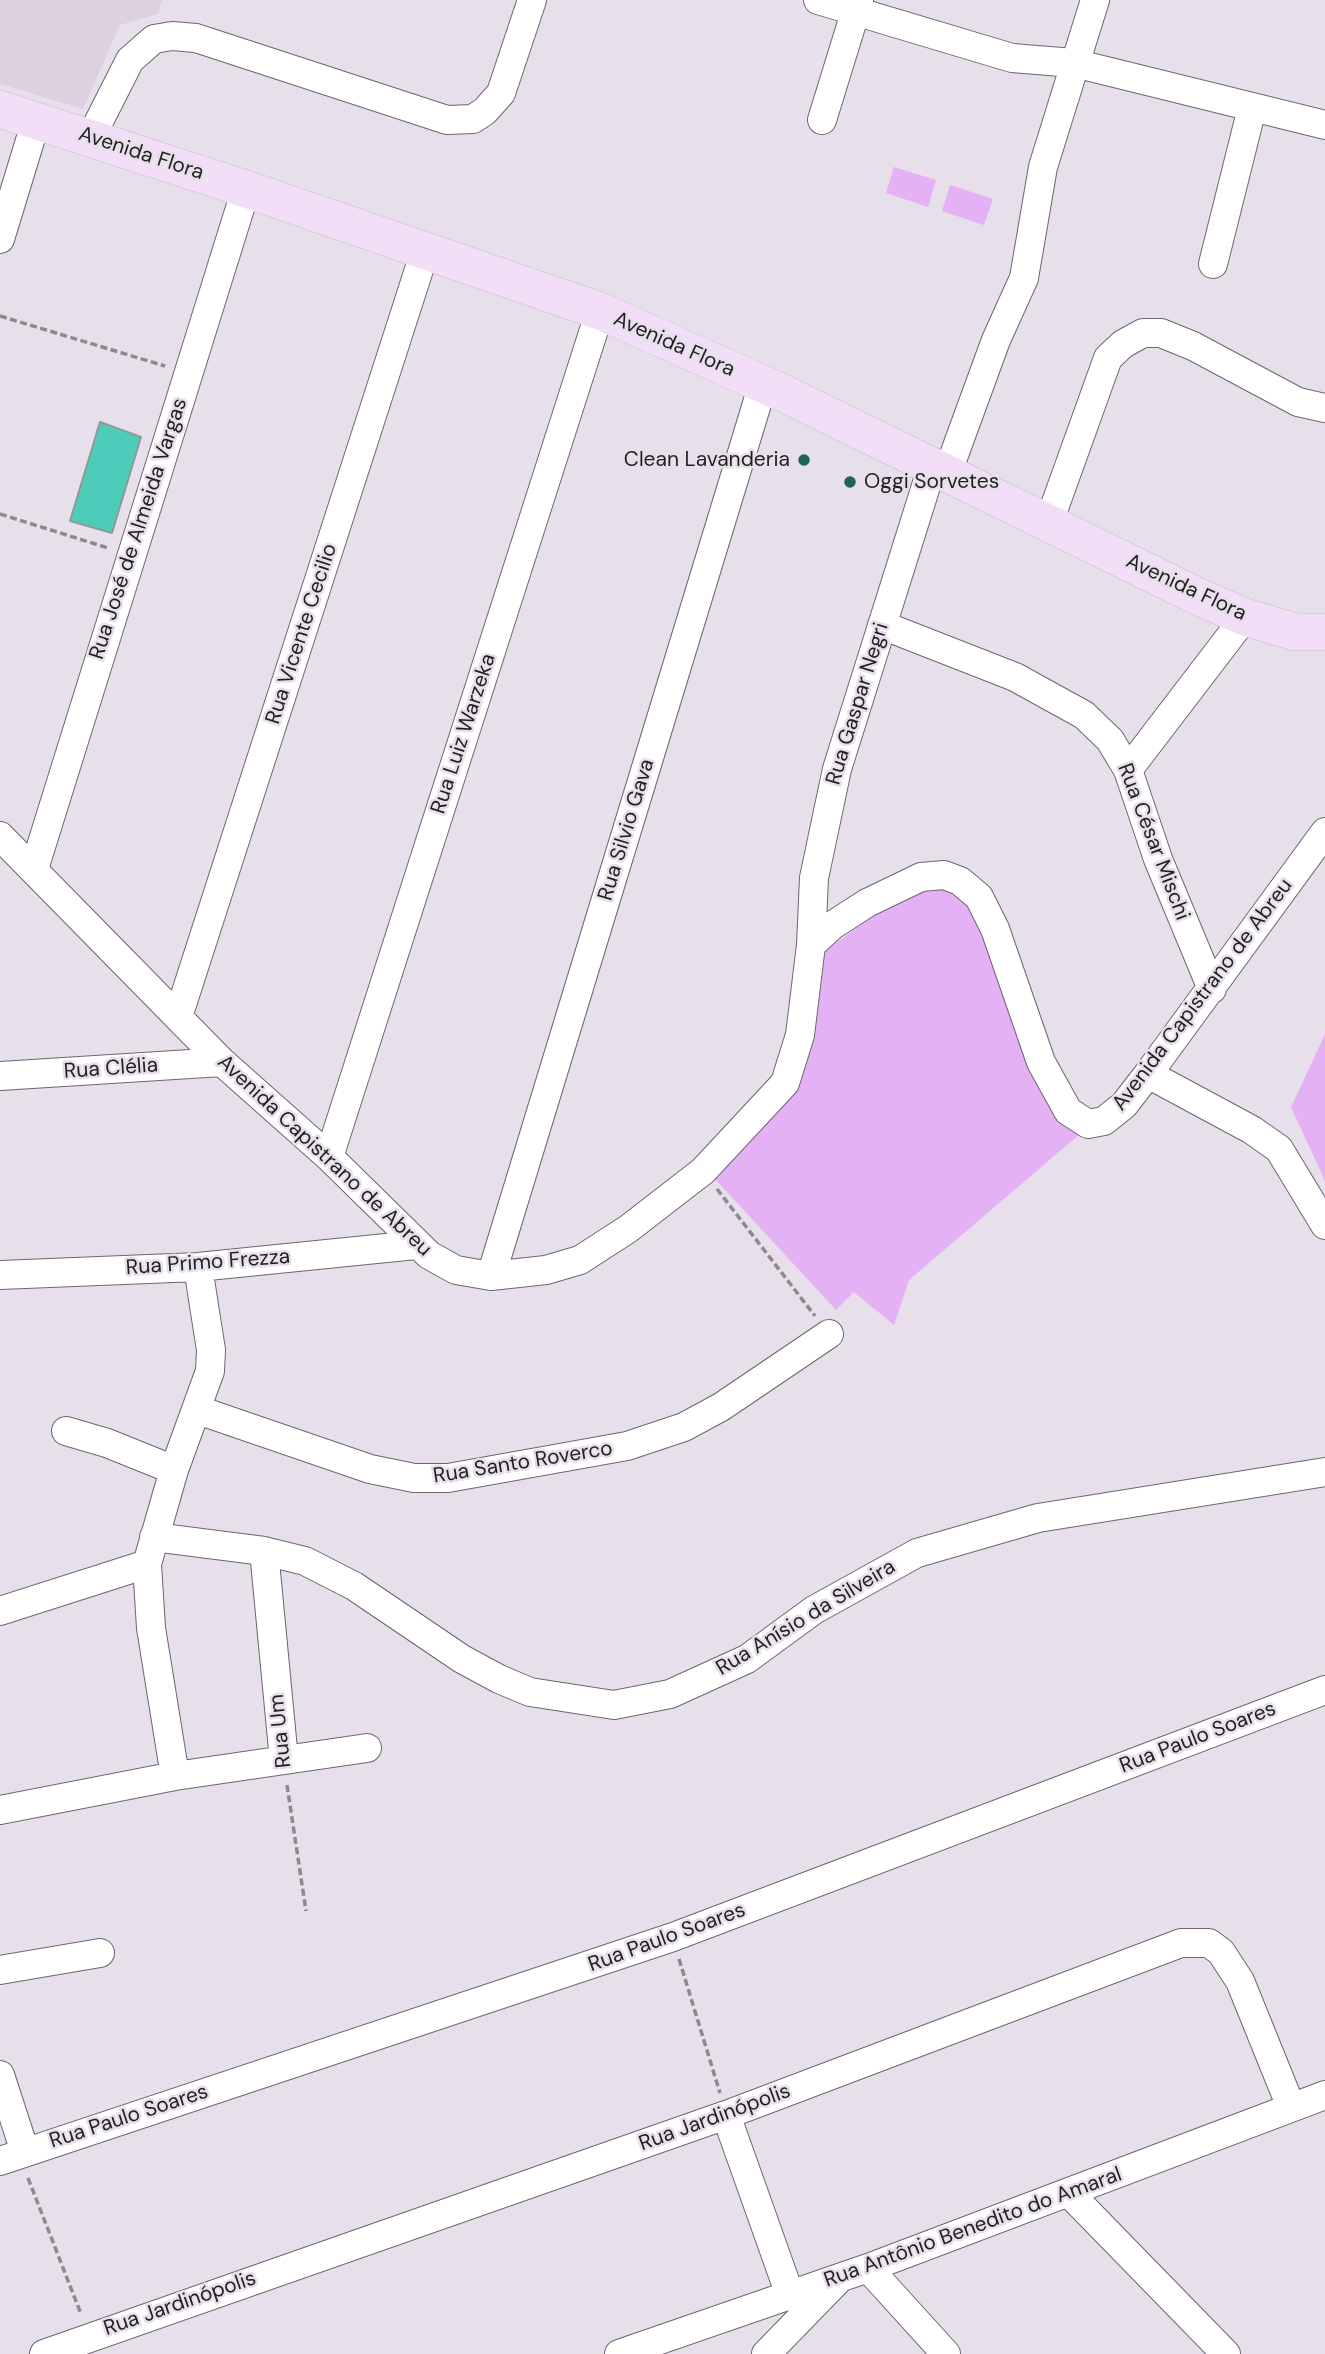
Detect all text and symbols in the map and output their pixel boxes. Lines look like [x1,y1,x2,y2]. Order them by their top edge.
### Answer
street label: Avenida Flora [75,122,207,186]
street label: Avenida Flora [609,307,739,383]
street label: Rua José de Almeida Vargas [85,395,193,663]
place label: Clean Lavanderia [624,447,790,473]
marker: Clean Lavanderia [796,452,812,468]
place label: Oggi Sorvetes [864,469,999,495]
marker: Oggi Sorvetes [842,474,858,490]
street label: Rua Vicente Cecilio [261,541,343,727]
street label: Avenida Flora [1122,549,1250,627]
street label: Rua Gaspar Negri [821,620,895,788]
street label: Rua Luiz Warzeka [426,651,502,817]
street label: Rua Silvio Gava [594,756,660,904]
street label: Rua César Mischi [1111,760,1195,924]
street label: Avenida Capistrano de Abreu [1107,874,1299,1116]
street label: Avenida Capistrano de Abreu [212,1050,436,1262]
street label: Rua Clélia [63,1053,159,1085]
street label: Rua Primo Frezza [125,1245,291,1281]
street label: Rua Santo Roverco [432,1436,614,1490]
street label: Rua Anísio da Silveira [712,1555,900,1681]
street label: Rua Um [265,1693,297,1769]
street label: Rua Paulo Soares [1116,1697,1280,1779]
street label: Rua Paulo Soares [585,1898,749,1978]
street label: Rua Paulo Soares [47,2079,211,2155]
street label: Rua Jardinópolis [636,2079,794,2157]
street label: Rua Antônio Benedito do Amaral [821,2162,1125,2294]
street label: Rua Jardinópolis [101,2266,259,2342]

